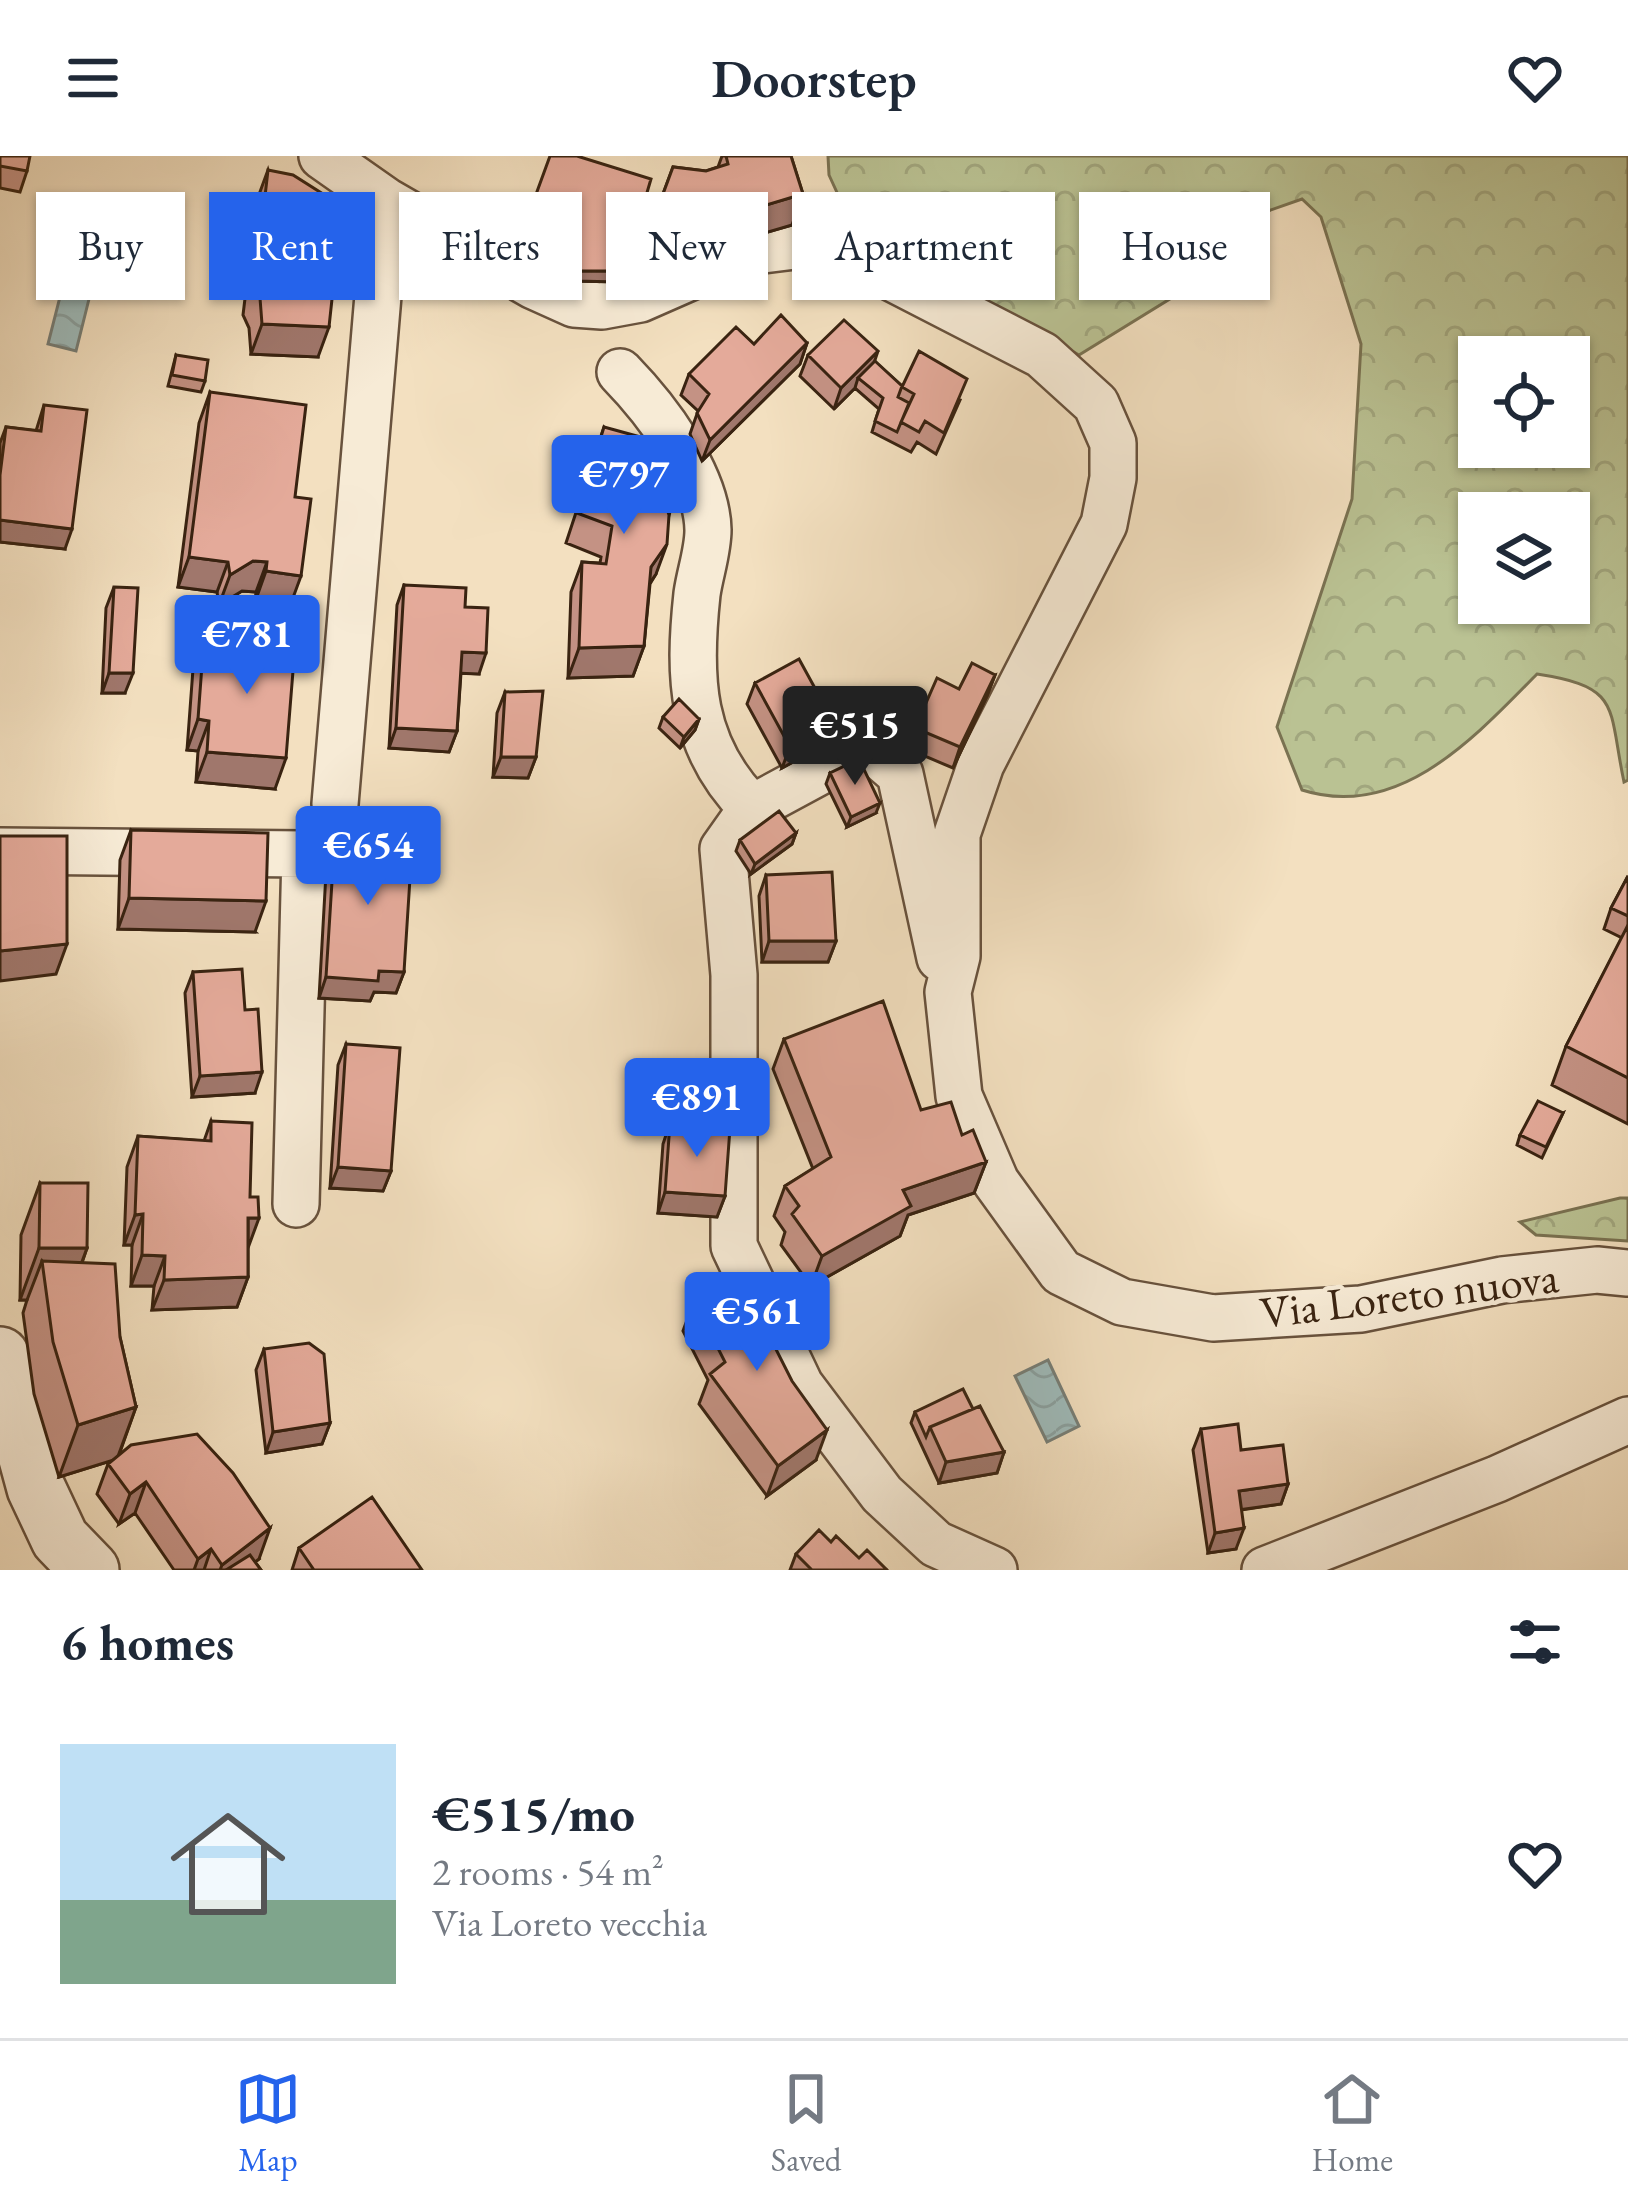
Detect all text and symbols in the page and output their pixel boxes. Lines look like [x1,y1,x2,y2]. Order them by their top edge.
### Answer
text: Doorstep [711,43,917,113]
icon: menu [60,45,126,111]
icon: heart [1502,45,1568,111]
chip: Buy [36,192,185,300]
chip: Rent [209,192,375,300]
chip: Filters [399,192,582,300]
chip: New [606,192,768,300]
chip: Apartment [792,192,1055,300]
chip: House [1079,192,1270,300]
map controls [1458,336,1590,624]
button: locate [1458,336,1590,468]
pin: €797 [553,435,695,537]
text: €797 [579,448,669,499]
button: layers [1458,492,1590,624]
pin: €781 [176,595,318,697]
text: €781 [202,608,292,659]
pin: €515 [784,686,926,788]
text: €515 [810,699,900,750]
pin: €654 [297,806,439,908]
text: €654 [323,819,413,870]
pin: €891 [626,1058,768,1160]
text: €891 [652,1071,742,1122]
street label: Via Loreto nuova [1257,1247,1561,1341]
pin: €561 [686,1272,828,1374]
text: €561 [712,1285,802,1336]
text: 6 homes [60,1609,234,1675]
icon: filters [1502,1609,1568,1675]
text: €515/mo [432,1780,635,1846]
icon: home [156,1792,300,1936]
icon: heart [1502,1831,1568,1897]
text: 2 rooms · 54 m² [432,1846,664,1897]
text: Via Loreto vecchia [432,1897,707,1948]
tab: Map [235,2066,301,2181]
tab: Saved [771,2066,842,2181]
tab: Home [1311,2066,1393,2181]

